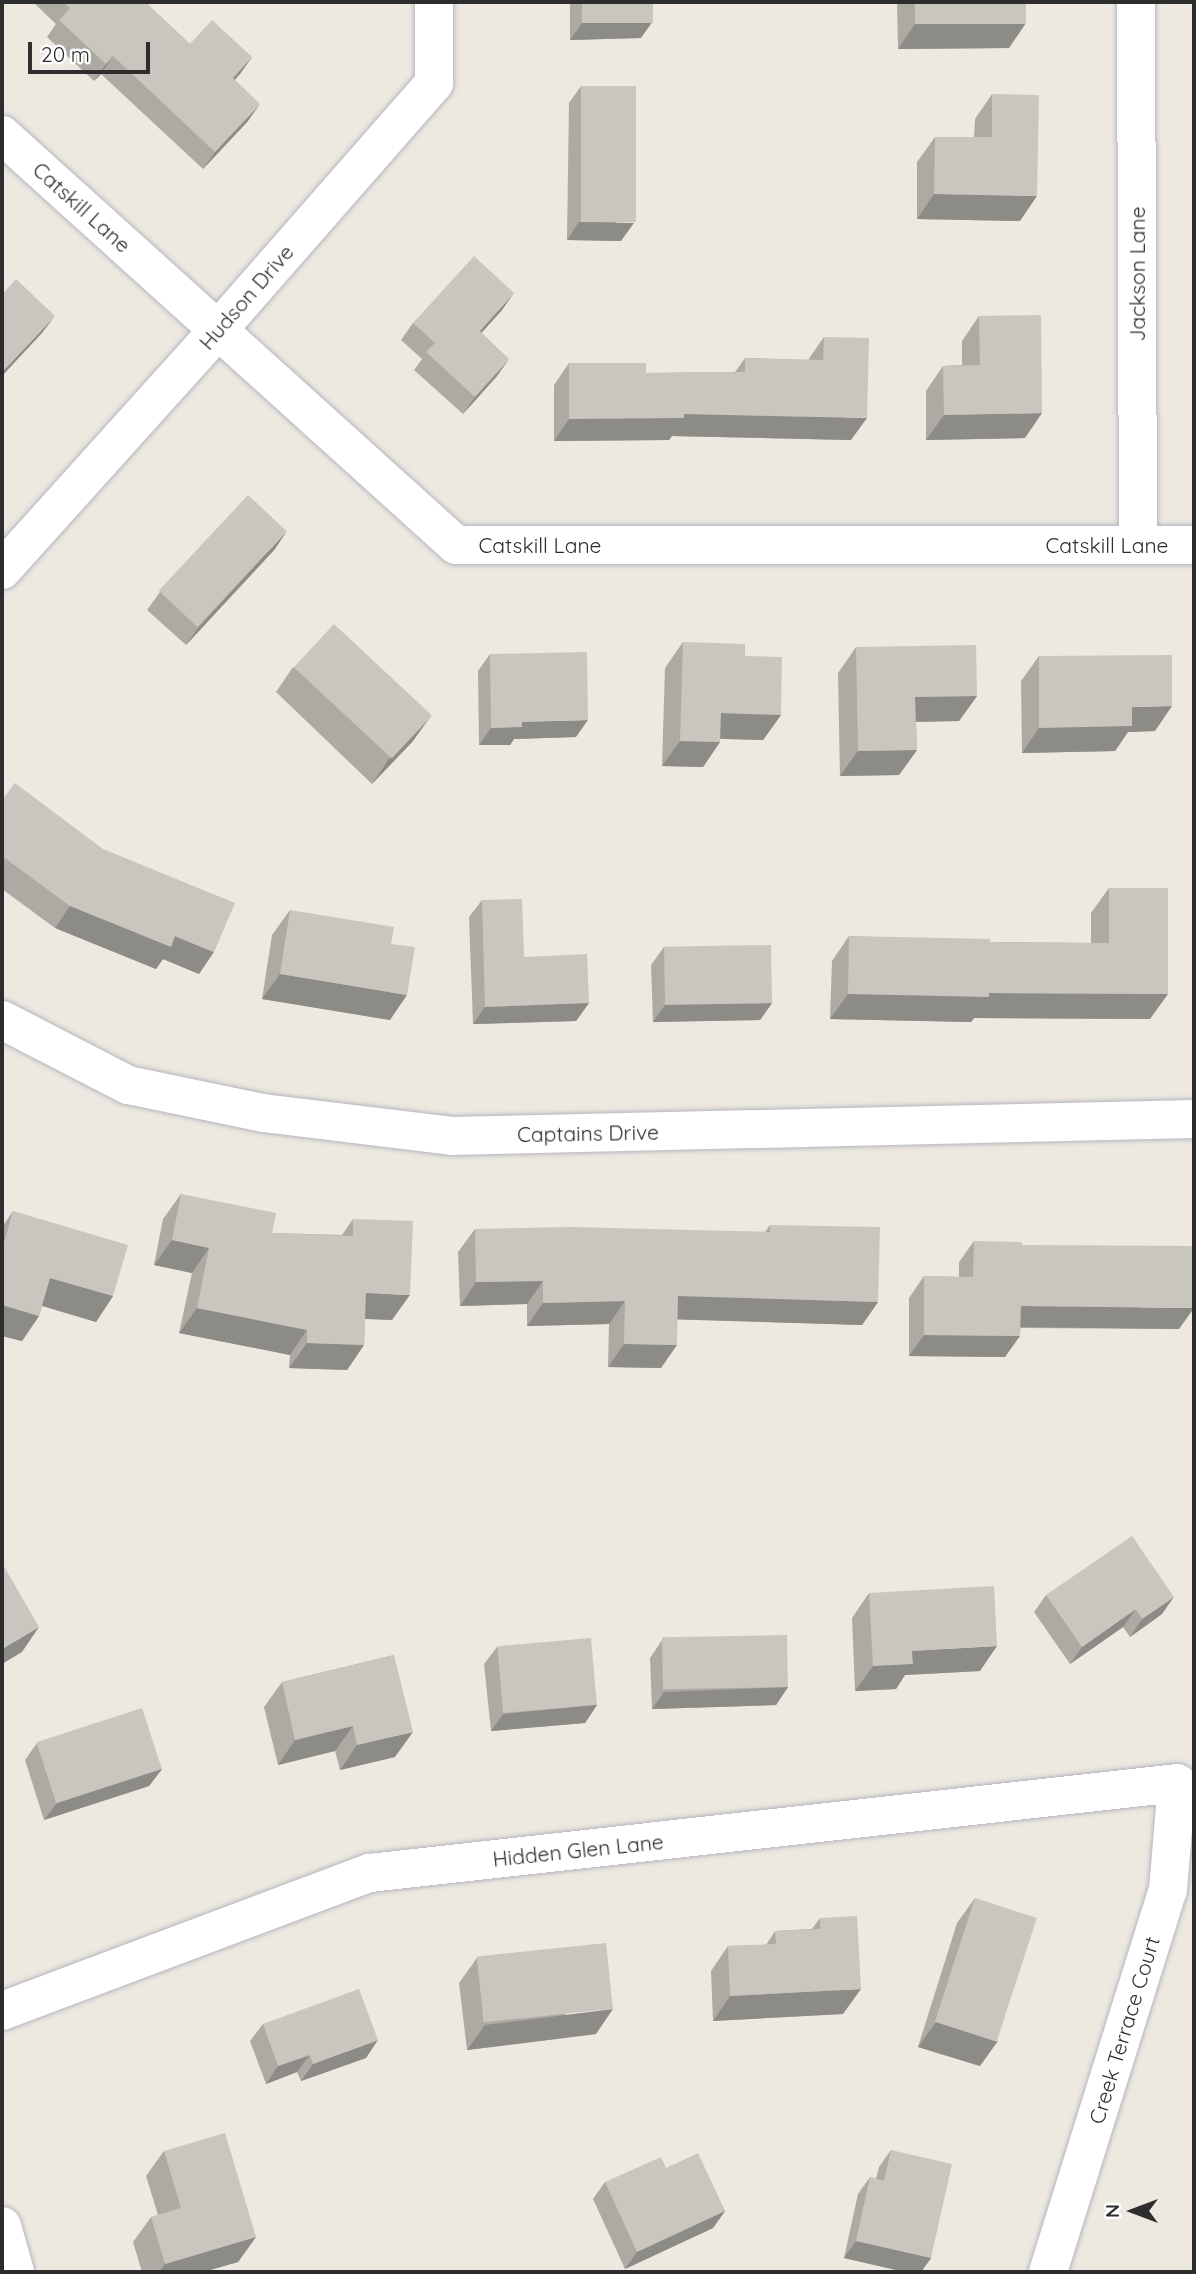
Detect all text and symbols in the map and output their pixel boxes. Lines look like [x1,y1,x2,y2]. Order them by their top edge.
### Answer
scale bar [32,28,154,72]
text: 20 m [41,41,90,67]
street label: Catskill Lane [28,157,136,257]
street label: Jackson Lane [1124,206,1150,342]
street label: Hudson Drive [194,239,298,355]
street label: Catskill Lane [479,532,601,558]
street label: Catskill Lane [1046,532,1168,558]
street label: Captains Drive [517,1119,659,1147]
street label: Hidden Glen Lane [491,1828,665,1872]
street label: Creek Terrace Court [1083,1933,1165,2127]
north arrow [1098,2176,1168,2246]
text: N [1100,2204,1124,2218]

